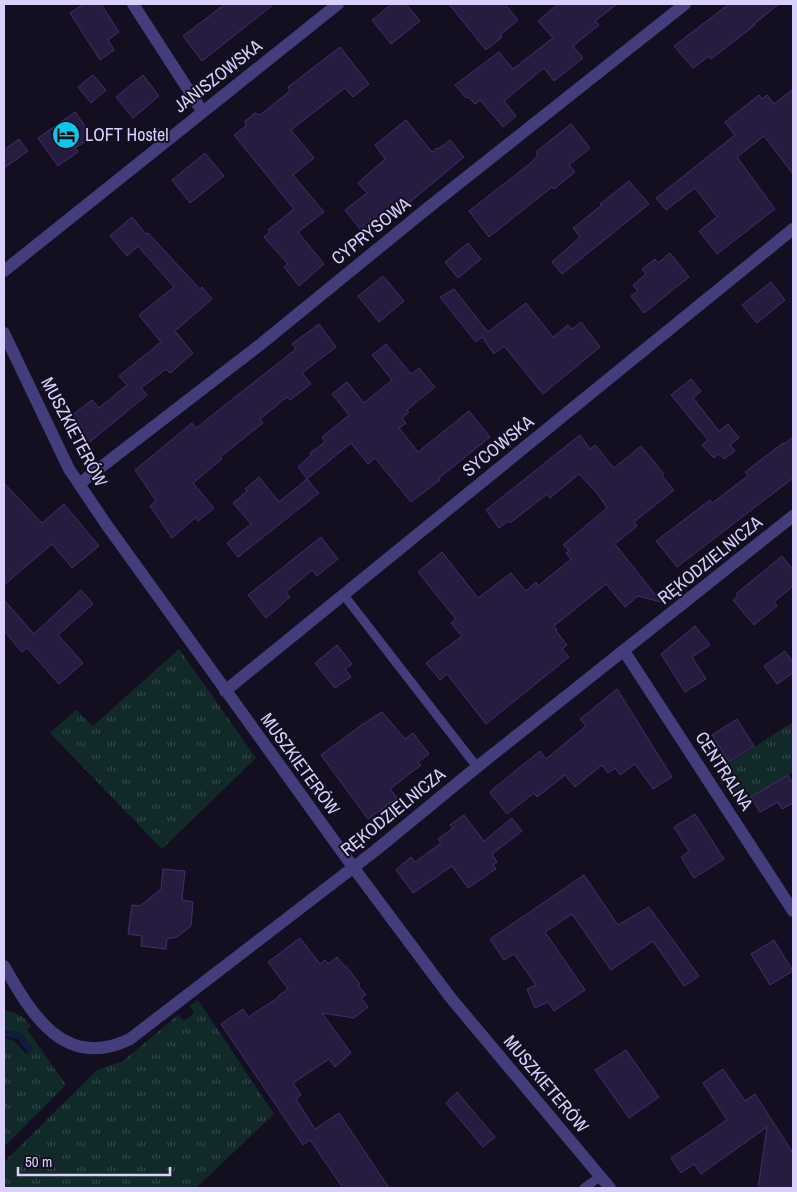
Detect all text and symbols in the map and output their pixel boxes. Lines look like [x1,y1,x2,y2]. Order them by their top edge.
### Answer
street label: JANISZOWSKA [168,33,267,118]
hotel icon: LOFT Hostel [51,120,81,150]
place label: LOFT Hostel [85,122,168,147]
street label: CYPRYSOWA [326,191,416,270]
street label: MUSZKIETERÓW [35,373,114,491]
street label: SYCOWSKA [457,409,539,482]
street label: RĘKODZIELNICZA [652,510,767,610]
street label: MUSZKIETERÓW [255,708,346,820]
street label: CENTRALNA [690,726,759,815]
street label: RĘKODZIELNICZA [335,762,450,862]
street label: MUSZKIETERÓW [498,1029,595,1138]
scale bar [18,1144,170,1176]
text: 50 m [25,1151,52,1172]

